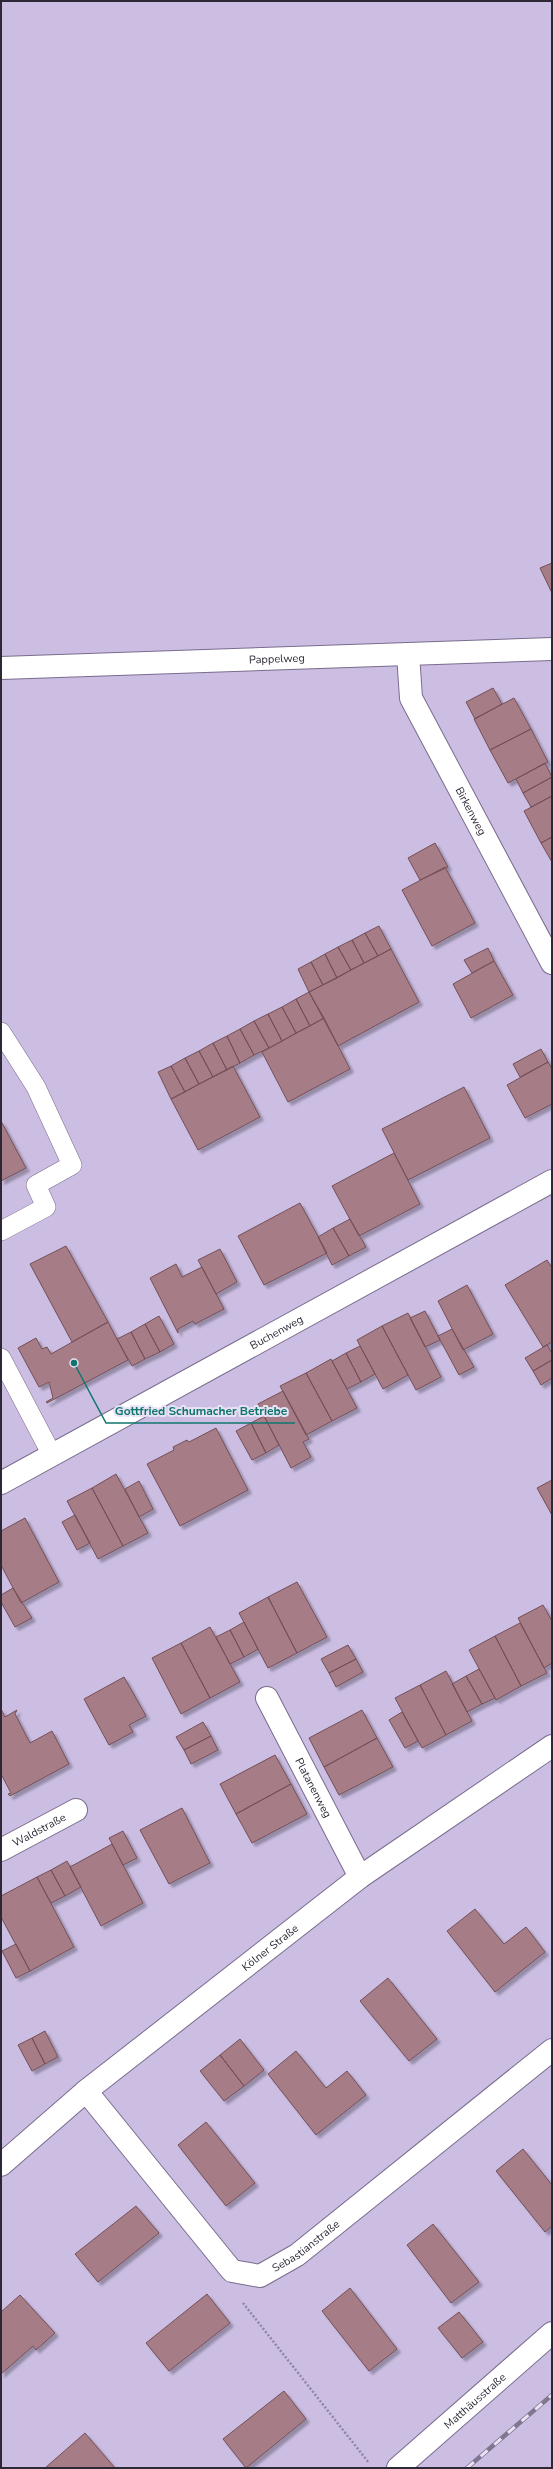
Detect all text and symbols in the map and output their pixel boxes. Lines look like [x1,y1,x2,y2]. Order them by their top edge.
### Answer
street label: Pappelweg [249,651,305,667]
street label: Birkenweg [452,784,490,838]
street label: Buchenweg [247,1312,306,1353]
callout: Gottfried Schumacher Betriebe [106,1399,295,1423]
text: Gottfried Schumacher Betriebe [115,1403,288,1419]
street label: Platanenweg [291,1755,335,1820]
street label: Waldstraße [10,1810,69,1851]
street label: Kölner Straße [239,1921,302,1975]
street label: Sebastianstraße [269,2217,343,2276]
street label: Matthäusstraße [441,2370,509,2432]

